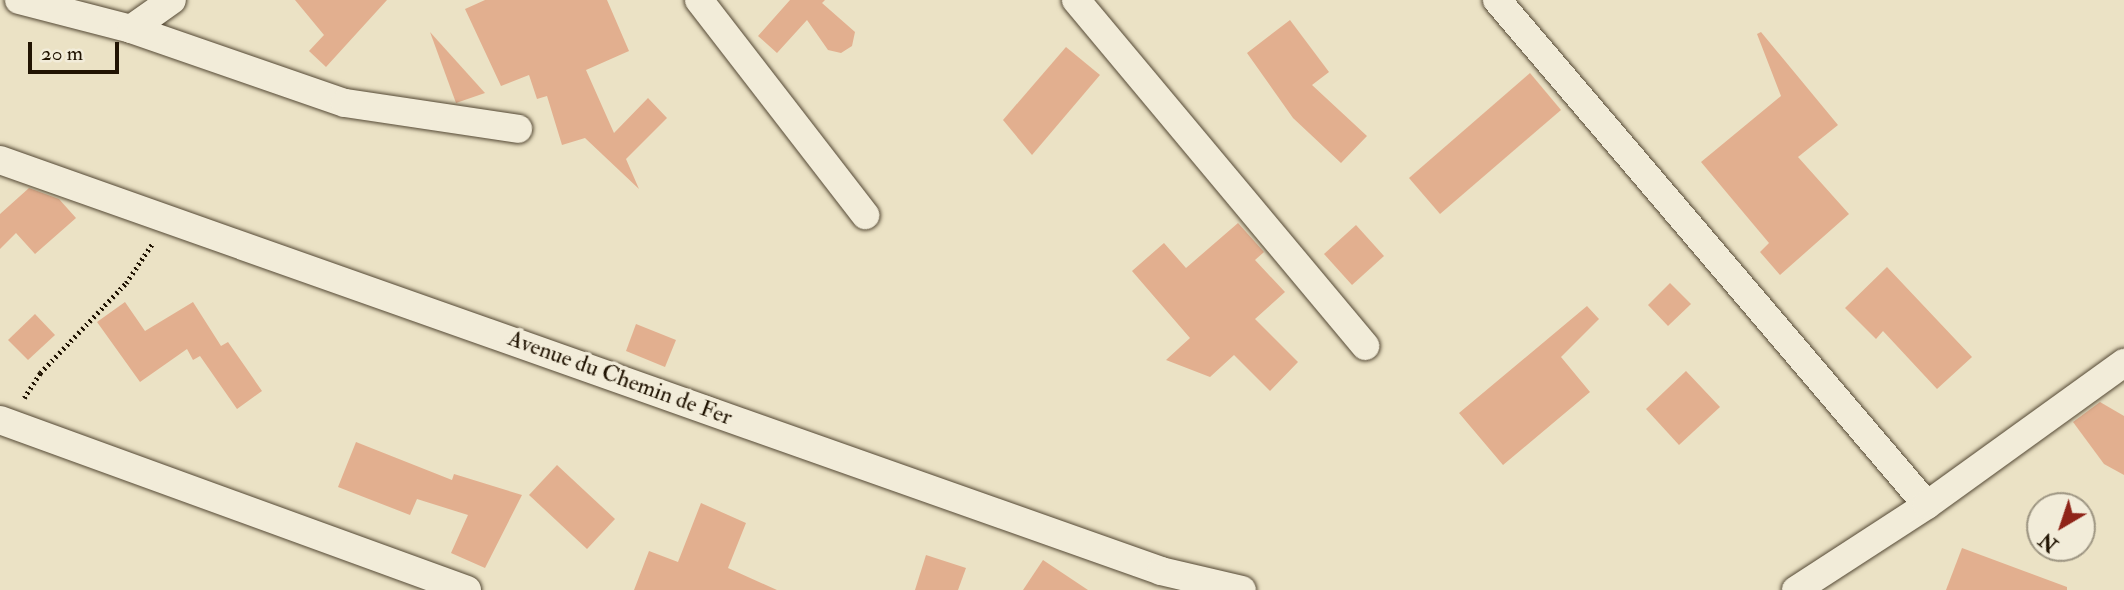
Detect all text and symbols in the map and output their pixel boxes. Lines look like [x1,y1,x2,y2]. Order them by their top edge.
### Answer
scale bar [32,28,122,72]
text: 20 m [41,40,83,67]
street label: Avenue du Chemin de Fer [504,325,736,431]
north arrow [2026,492,2096,562]
text: N [2035,527,2063,556]

